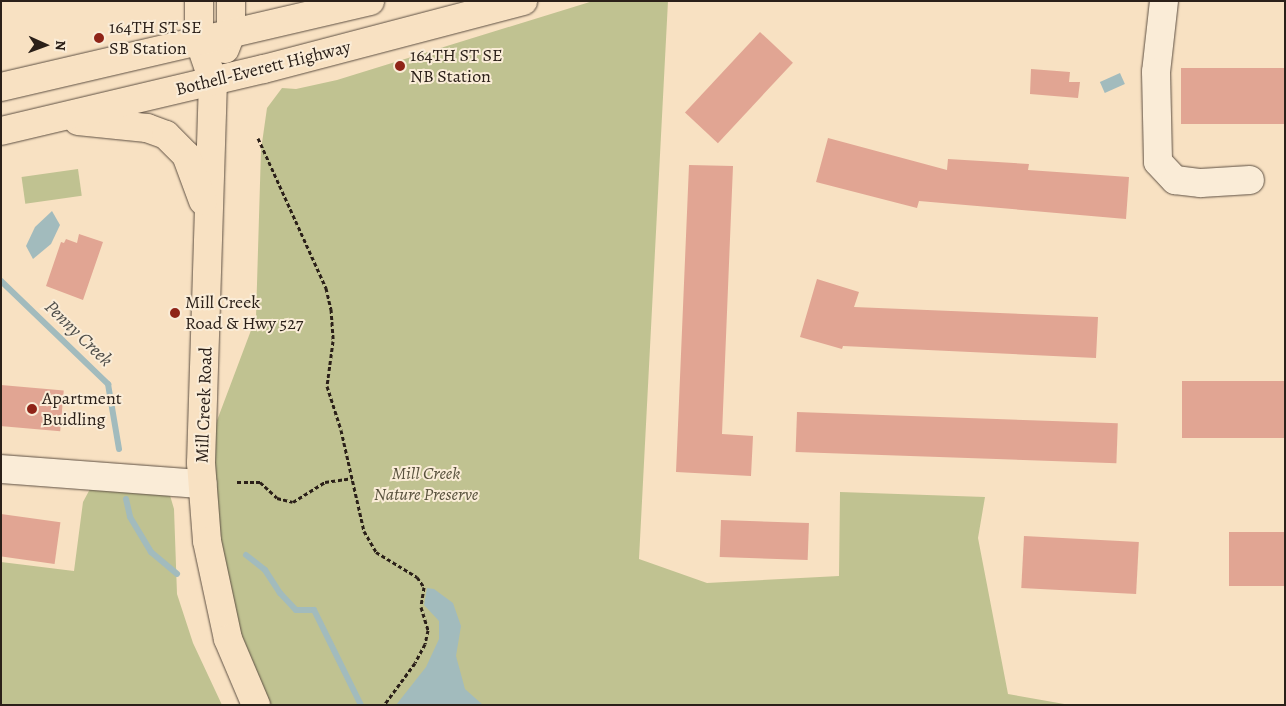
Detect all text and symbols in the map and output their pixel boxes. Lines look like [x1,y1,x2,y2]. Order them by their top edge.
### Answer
place label: 164TH ST SE SB Station [109,17,202,59]
north arrow [20,20,70,70]
marker: 164TH ST SE SB Station [93,32,105,44]
street label: Bothell-Everett Highway [173,36,353,100]
text: N [51,40,70,51]
place label: 164TH ST SE NB Station [410,45,503,88]
marker: 164TH ST SE NB Station [394,60,406,72]
place label: Mill Creek Road & Hwy 527 [185,292,303,334]
water label: Penny Creek [39,296,117,372]
marker: Mill Creek Road & Hwy 527 [169,307,181,319]
street label: Mill Creek Road [191,347,217,463]
place label: Apartment Buidling [42,388,122,430]
marker: Apartment Buidling [26,403,38,415]
park label: Mill Creek Nature Preserve [374,463,478,506]

